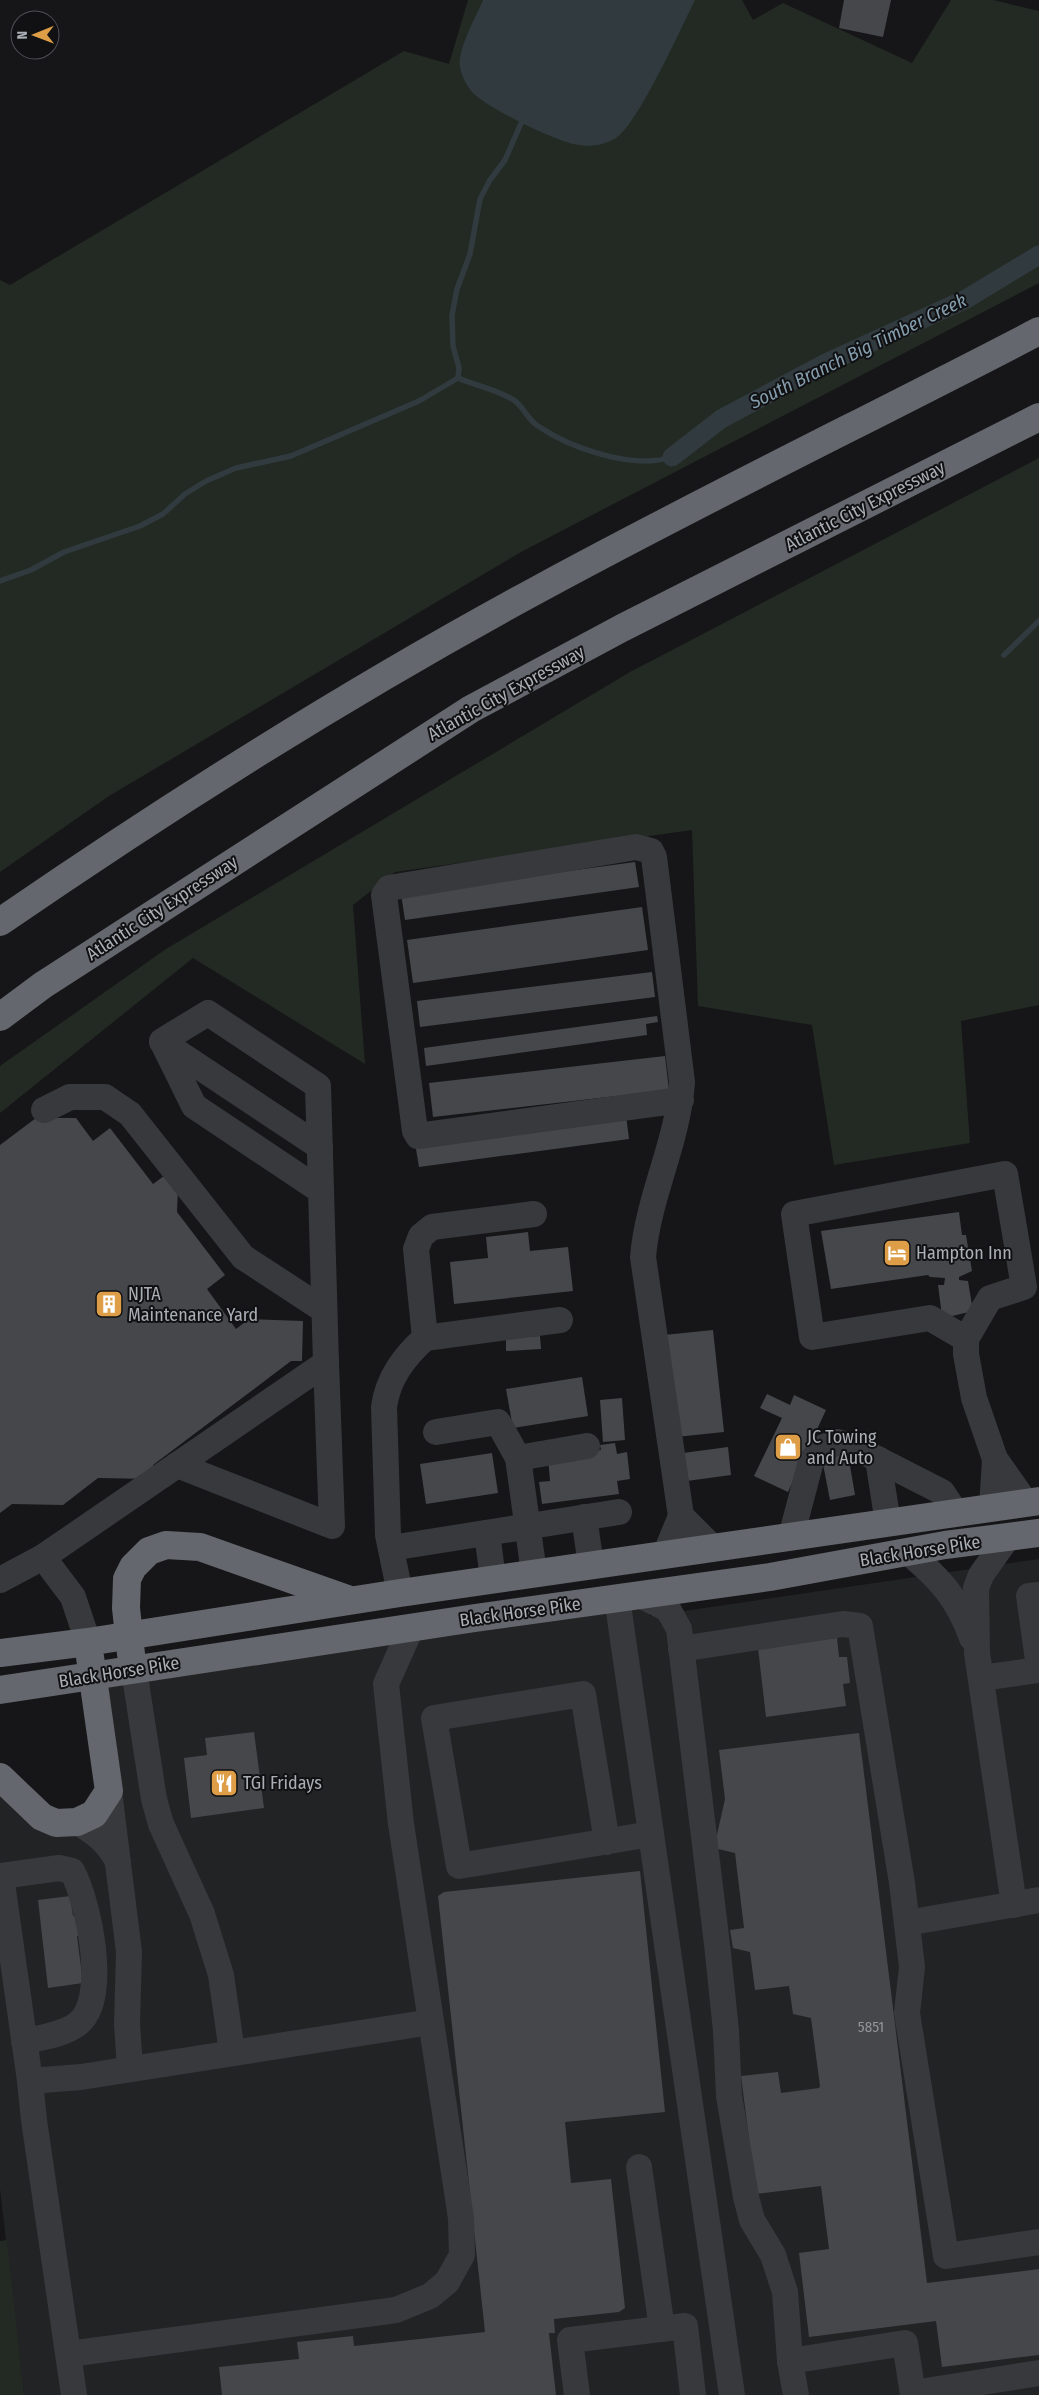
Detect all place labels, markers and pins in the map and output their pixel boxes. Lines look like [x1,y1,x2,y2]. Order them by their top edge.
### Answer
hotel icon: Hampton Inn [882,1238,912,1268]
place label: Hampton Inn [916,1242,1012,1264]
place label: NJTA Maintenance Yard [128,1283,258,1326]
building icon: NJTA Maintenance Yard [94,1289,124,1319]
place label: JC Towing and Auto [807,1426,877,1469]
shop icon: JC Towing and Auto [773,1432,803,1462]
restaurant icon: TGI Fridays [209,1768,239,1798]
place label: TGI Fridays [243,1772,322,1794]

